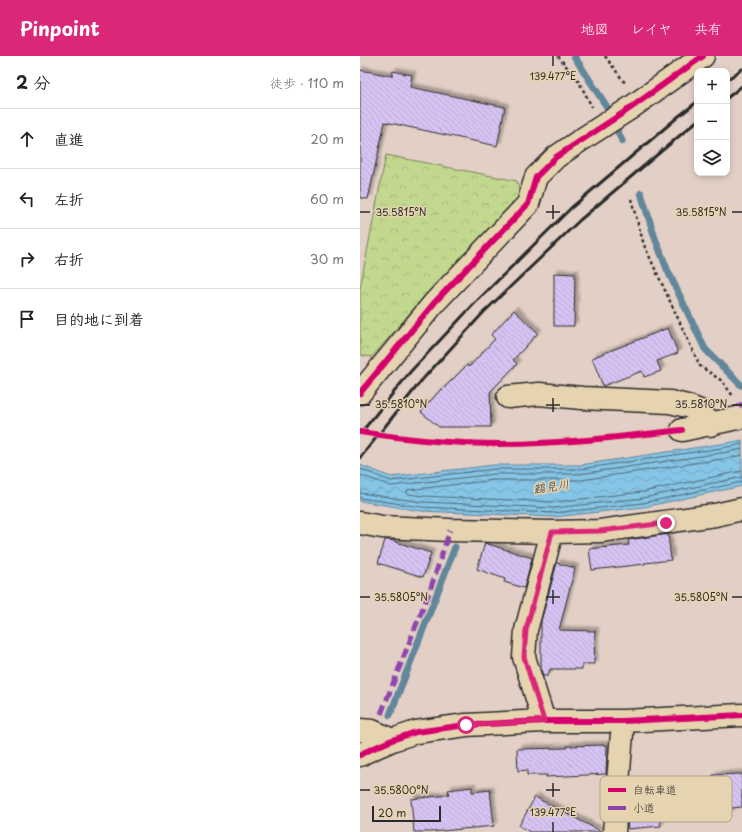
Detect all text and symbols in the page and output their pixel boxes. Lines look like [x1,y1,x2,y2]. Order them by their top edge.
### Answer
text: Pinpoint [20,14,100,42]
text: 地図 [581,18,609,39]
text: レイヤ [631,18,672,39]
text: 共有 [694,18,722,39]
text: 139.477°E [530,68,576,83]
map controls [694,68,730,176]
button: + [694,68,730,104]
text: 2 分 [16,69,50,95]
text: 徒歩 · 110 m [270,73,344,92]
button: − [694,104,730,140]
text: 直進 [54,127,84,150]
icon: ahead [16,128,38,150]
text: 20 m [310,129,344,148]
button: layers [694,140,730,176]
text: 左折 [54,187,84,210]
icon: left [16,188,38,210]
text: 60 m [310,189,344,208]
text: 35.5815°N [375,204,427,219]
text: 35.5815°N [675,204,727,219]
text: 右折 [54,247,84,270]
icon: right [16,248,38,270]
text: 30 m [310,249,344,268]
text: 目的地に到着 [54,307,144,330]
icon: arrive [16,308,38,330]
text: 35.5810°N [375,396,427,411]
text: 35.5810°N [675,396,727,411]
water label: 鶴見川 [532,475,570,497]
route end [657,514,675,532]
text: 35.5805°N [374,589,428,604]
text: 35.5805°N [674,589,728,604]
route start [457,716,475,734]
legend [600,776,732,822]
text: 自転車道 [633,781,677,798]
text: 35.5800°N [373,782,429,797]
text: 小道 [633,799,655,816]
scale bar [372,804,441,823]
text: 20 m [378,804,406,821]
text: 139.477°E [530,804,576,819]

